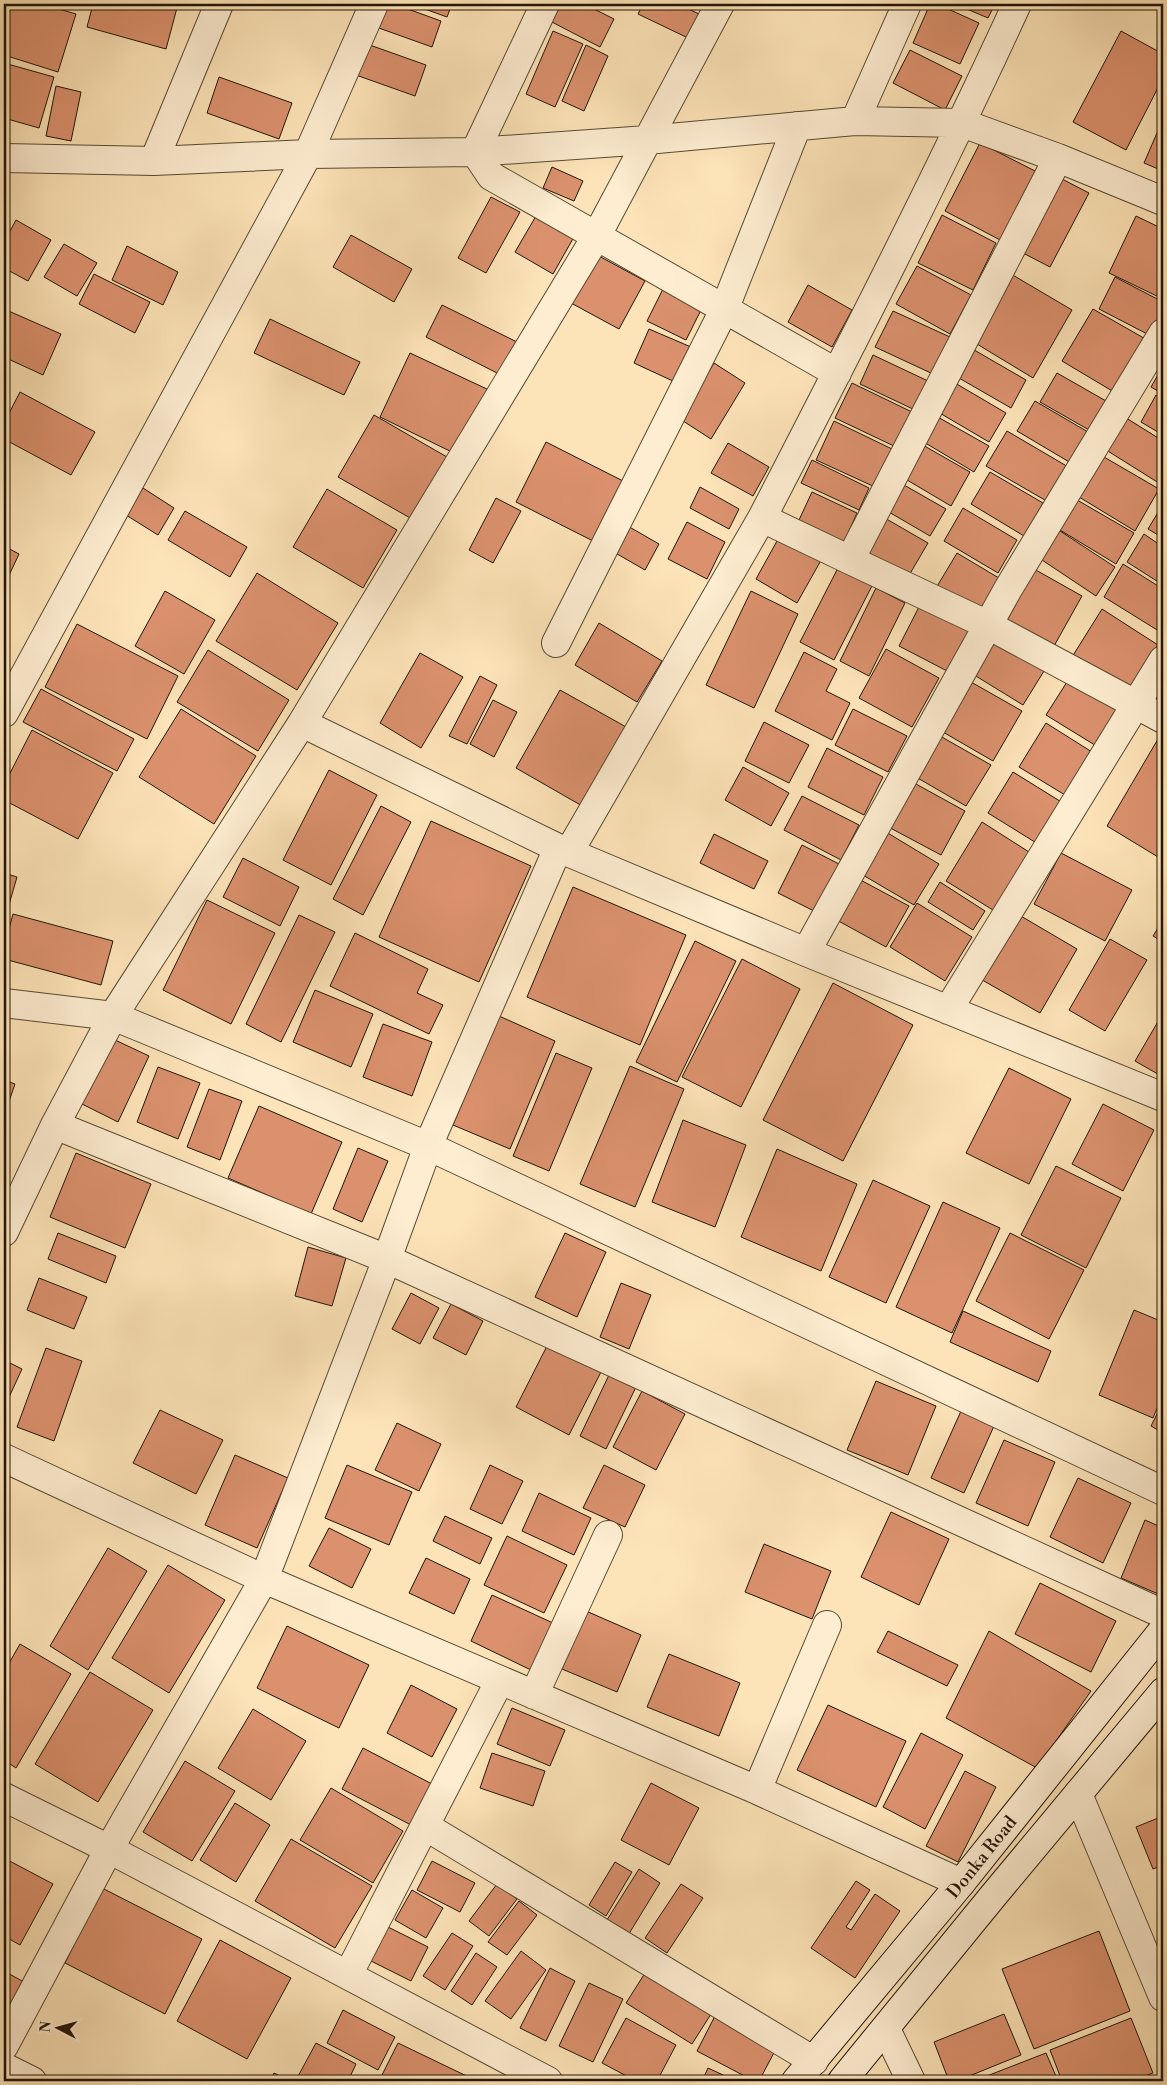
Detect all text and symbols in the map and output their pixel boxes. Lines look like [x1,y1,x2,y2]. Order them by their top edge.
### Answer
street label: Donka Road [942,1810,1022,1903]
north arrow [32,2002,82,2052]
text: N [37,2020,56,2033]

